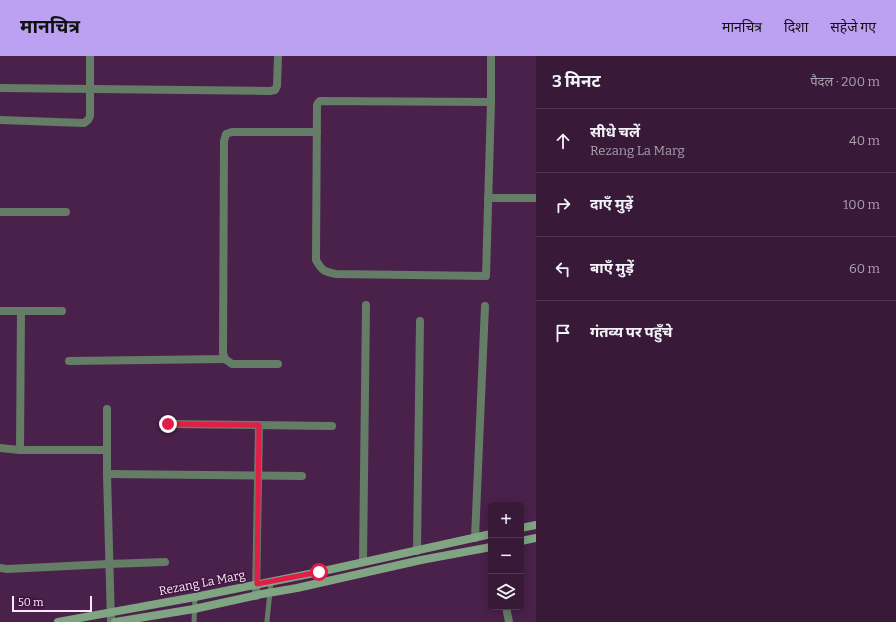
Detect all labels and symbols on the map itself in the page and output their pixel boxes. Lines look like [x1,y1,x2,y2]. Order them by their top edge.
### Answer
route end [159,415,177,433]
route start [310,563,328,581]
street label: Rezang La Marg [158,568,247,598]
scale bar [12,594,92,613]

